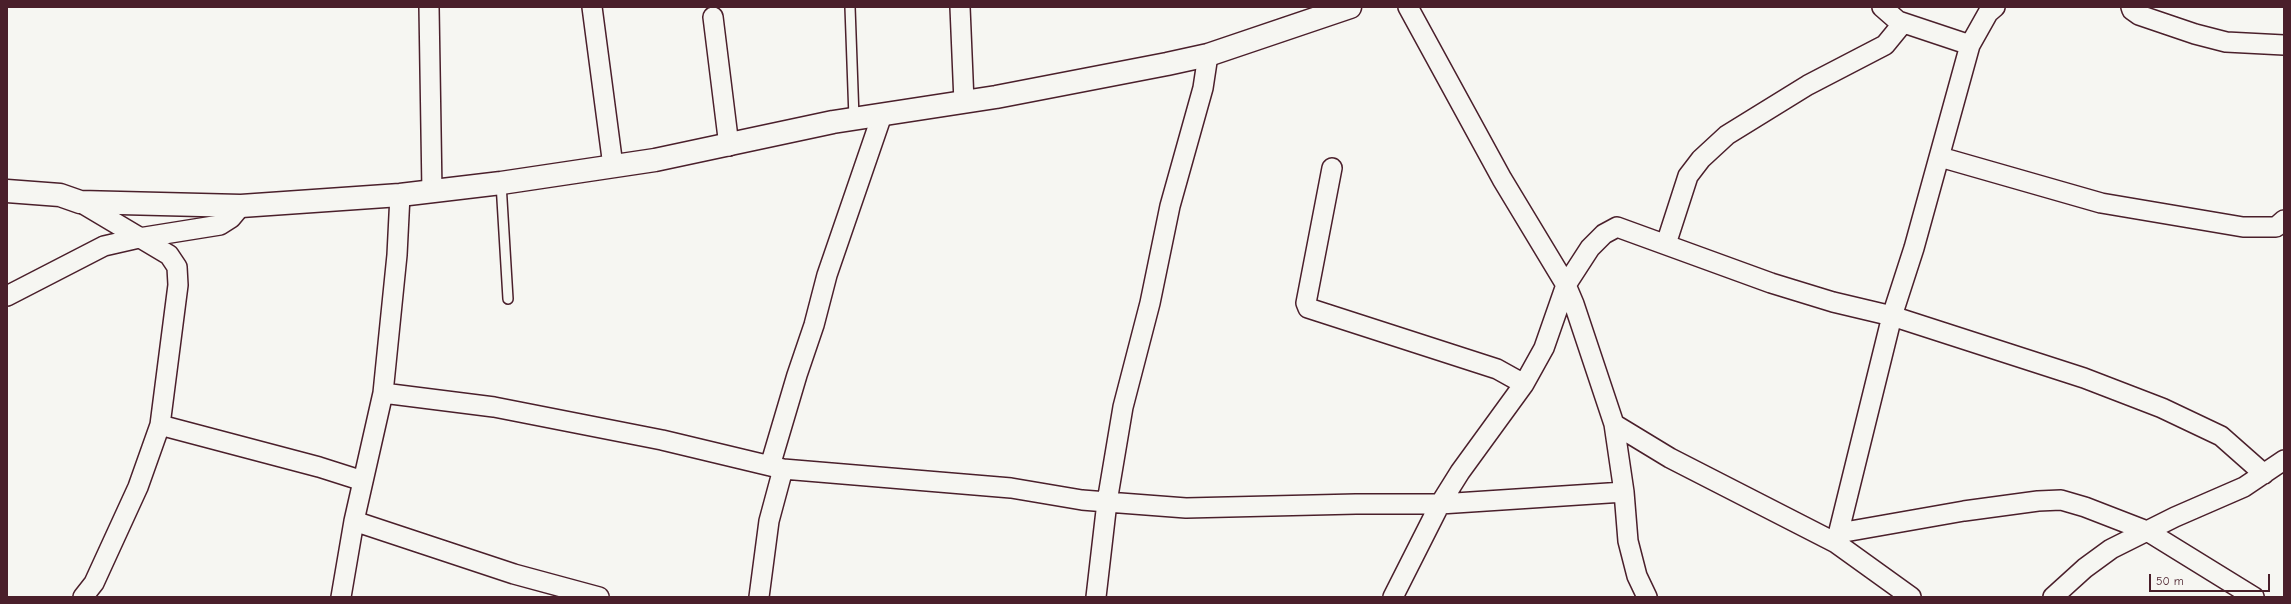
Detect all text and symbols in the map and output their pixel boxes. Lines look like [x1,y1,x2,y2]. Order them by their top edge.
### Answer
scale bar [2151,566,2272,592]
text: 50 m [2156,574,2184,588]

